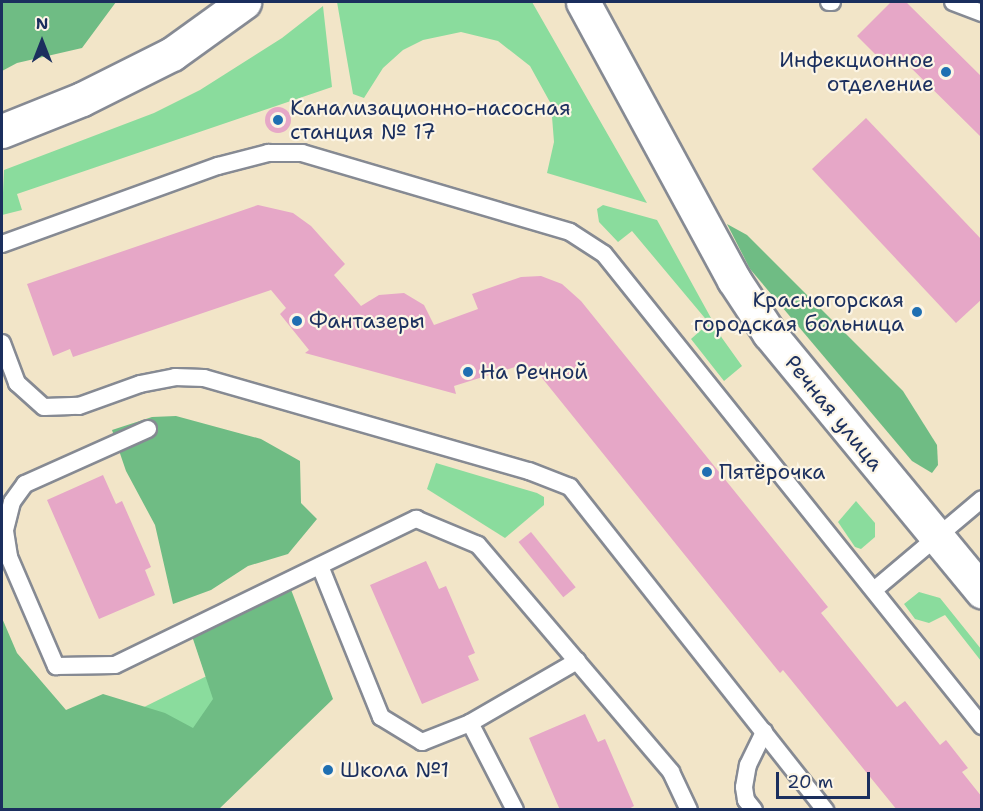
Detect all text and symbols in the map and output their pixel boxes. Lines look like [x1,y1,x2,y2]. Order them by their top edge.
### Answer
north arrow [12,12,72,72]
text: N [36,13,48,34]
place label: Инфекционное отделение [779,47,934,97]
marker: Инфекционное отделение [939,65,953,79]
place label: Канализационно-насосная станция № 17 [290,95,571,145]
marker: Канализационно-насосная станция № 17 [271,113,285,127]
place label: Красногорская городская больница [694,287,904,337]
marker: Красногорская городская больница [908,303,926,321]
place label: Фантазеры [309,308,425,334]
marker: Фантазеры [290,314,304,328]
street label: Речная улица [780,350,888,476]
place label: На Речной [480,359,588,385]
marker: На Речной [461,365,475,379]
place label: Пятёрочка [719,459,825,485]
marker: Пятёрочка [700,465,714,479]
place label: Школа №1 [340,757,449,783]
scale bar [779,760,874,798]
marker: Школа №1 [321,763,335,777]
text: 20 m [787,770,833,794]

